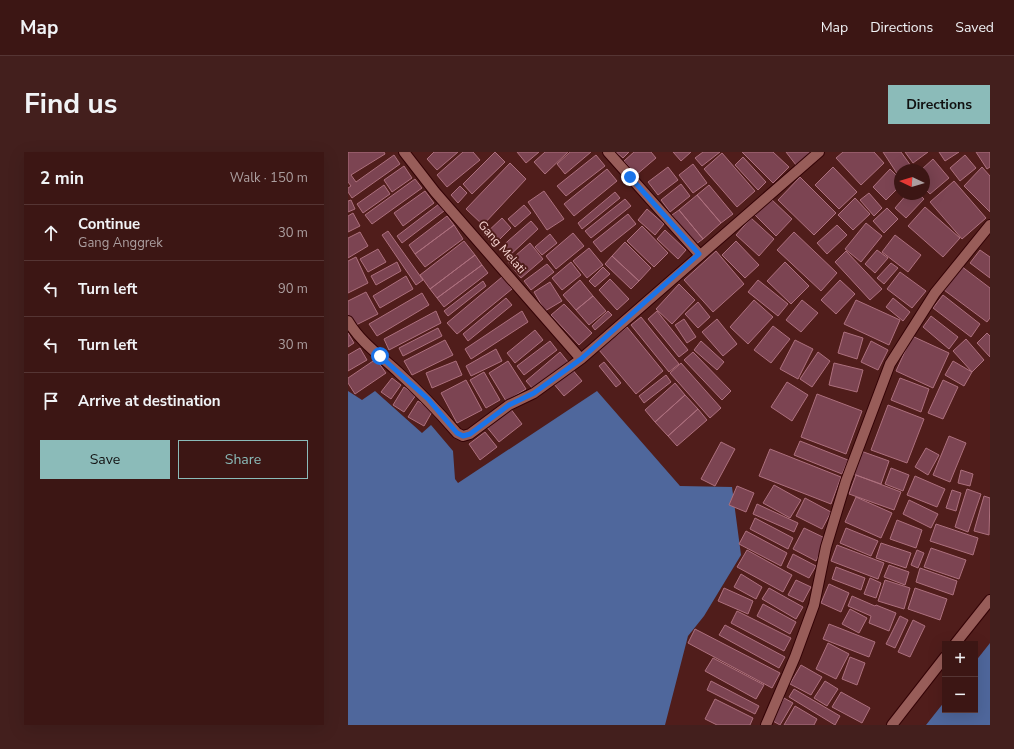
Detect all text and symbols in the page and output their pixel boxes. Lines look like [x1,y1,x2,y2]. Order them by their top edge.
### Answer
text: Map [20,15,58,41]
text: Map [821,18,848,37]
text: Directions [870,18,933,37]
text: Saved [955,18,994,37]
text: Find us [24,85,118,123]
button: Directions [888,85,990,124]
north arrow [894,164,930,200]
text: 2 min [40,167,84,190]
route end [621,168,639,186]
text: Walk · 150 m [230,169,308,187]
text: Continue [78,214,140,234]
street label: Gang Melati [474,217,530,277]
icon: ahead [40,222,62,244]
text: 30 m [278,224,308,242]
text: Gang Anggrek [78,234,163,252]
icon: left [40,278,62,300]
text: Turn left [78,279,137,299]
text: 90 m [278,280,308,298]
icon: left [40,334,62,356]
text: Turn left [78,335,137,355]
text: 30 m [278,336,308,354]
route start [371,347,389,365]
icon: arrive [40,390,62,412]
text: Arrive at destination [78,391,221,411]
button: Save [40,440,170,479]
button: Share [178,440,308,479]
map controls [942,641,978,713]
button: + [942,641,978,677]
button: − [942,677,978,713]

